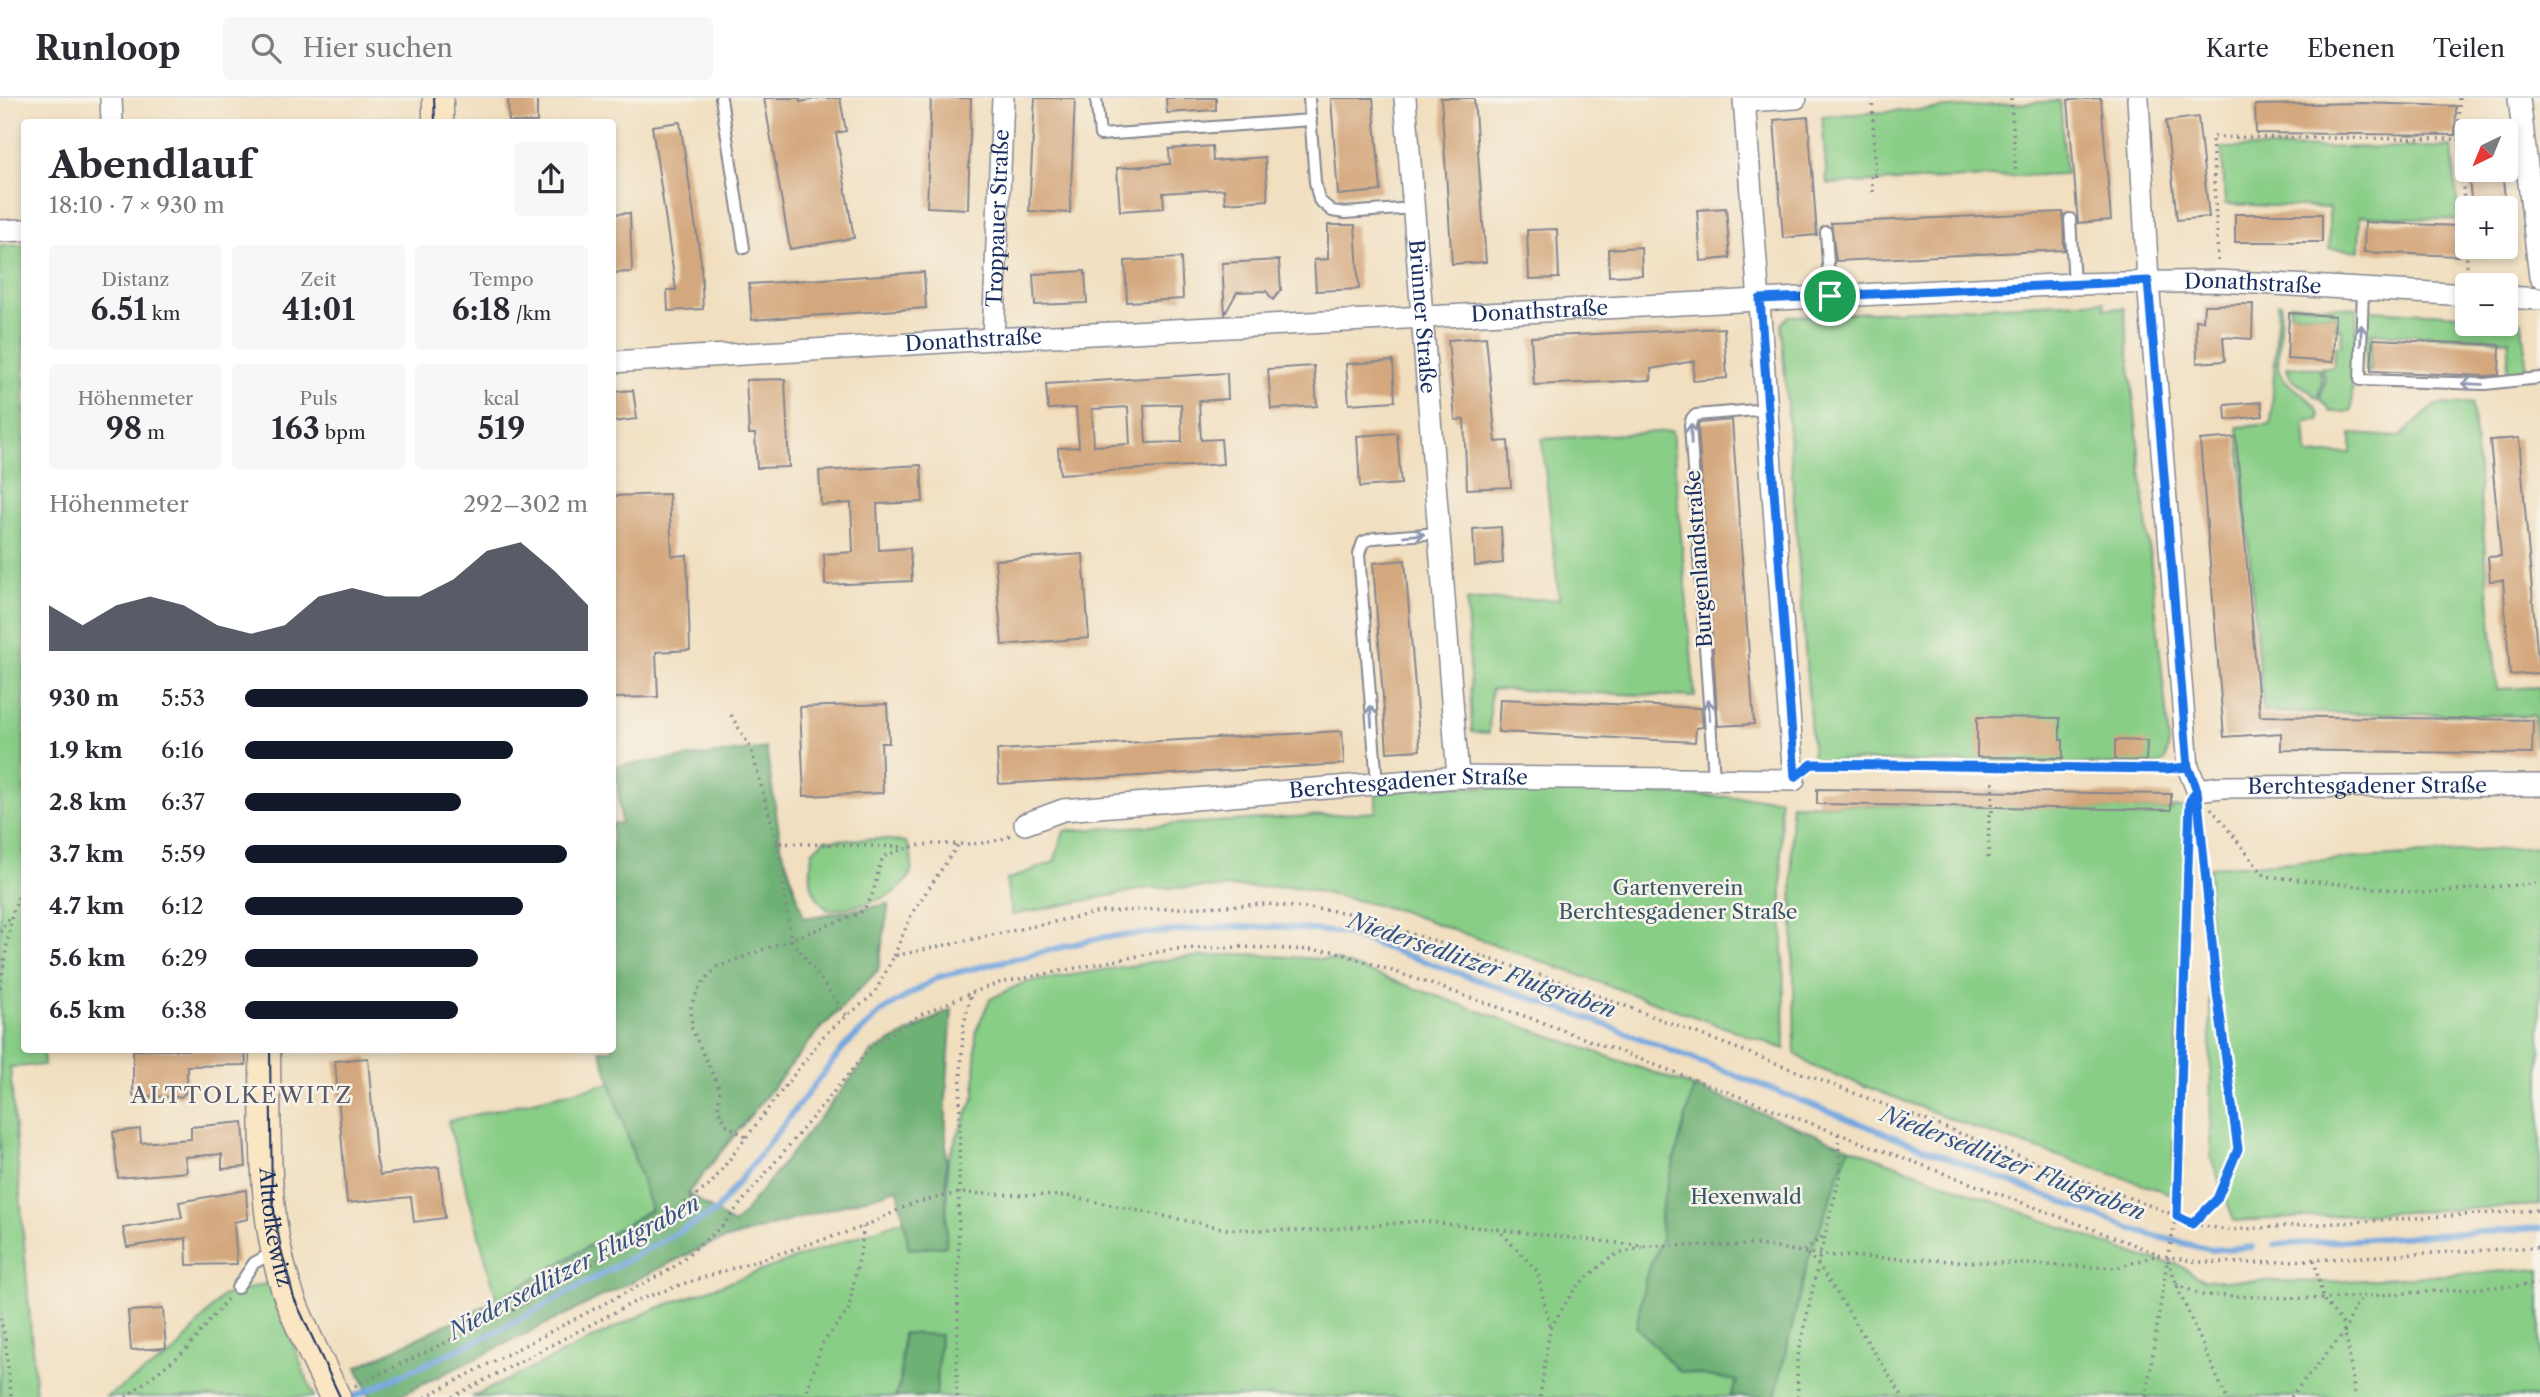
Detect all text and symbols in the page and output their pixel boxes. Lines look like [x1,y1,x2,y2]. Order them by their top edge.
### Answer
search box [223,17,713,80]
text: Runloop [35,28,181,69]
icon: search [247,29,285,67]
text: Hier suchen [303,32,453,64]
text: Karte [2206,34,2269,63]
text: Ebenen [2307,34,2395,63]
text: Teilen [2433,34,2505,63]
north arrow [2455,119,2518,182]
map controls [2455,119,2518,336]
street label: Troppauer Straße [981,129,1014,307]
text: Abendlauf [49,141,254,188]
button: share [514,142,588,216]
text: 18:10 · 7 × 930 m [49,191,225,219]
button: + [2455,196,2518,259]
street label: Brünner Straße [1404,238,1441,394]
pin [1800,266,1860,326]
text: Distanz [102,268,169,291]
text: Zeit [301,268,337,291]
text: Tempo [469,268,534,291]
street label: Donathstraße [2184,268,2322,299]
button: − [2455,273,2518,336]
icon: arrive [1811,277,1849,315]
text: 6.51 [90,291,147,328]
text: 41:01 [282,291,355,328]
text: 6:18 [452,291,511,328]
street label: Donathstraße [1470,295,1609,327]
text: km [147,302,181,325]
text: /km [511,302,551,325]
one-way arrow [2355,323,2368,346]
street label: Donathstraße [904,324,1043,356]
one-way arrow [2461,377,2484,390]
text: Höhenmeter [78,387,193,410]
text: Puls [299,387,338,410]
text: kcal [484,387,519,410]
text: 98 [106,410,142,447]
text: 163 [271,410,320,447]
text: 519 [478,410,525,447]
text: m [142,421,165,444]
text: bpm [320,421,366,444]
one-way arrow [1684,423,1698,446]
street label: Burgenlandstraße [1680,469,1717,649]
text: Höhenmeter [49,490,189,518]
text: 292–302 m [463,490,588,518]
one-way arrow [1403,528,1425,541]
text: 930 m [49,684,119,712]
text: 5:53 [161,684,205,712]
one-way arrow [1703,698,1716,721]
one-way arrow [1364,705,1377,728]
text: 1.9 km [49,736,123,764]
text: 6:16 [161,736,204,764]
street label: Berchtesgadener Straße [1288,764,1528,803]
street label: Berchtesgadener Straße [2247,772,2487,799]
text: 2.8 km [49,788,127,816]
text: 6:37 [161,788,205,816]
text: 3.7 km [49,840,124,868]
text: 5:59 [161,840,206,868]
park label: Gartenverein Berchtesgadener Straße [1558,875,1798,924]
text: 4.7 km [49,892,125,920]
text: 6:12 [161,892,204,920]
water label: Niedersedlitzer Flutgraben [1343,905,1619,1024]
text: 5.6 km [49,944,126,972]
text: 6:29 [161,944,208,972]
text: 6.5 km [49,996,126,1024]
text: 6:38 [161,996,207,1024]
district label: ALTTOLKEWITZ [130,1081,353,1109]
water label: Niedersedlitzer Flutgraben [1875,1099,2149,1226]
street label: Alttolkewitz [254,1166,298,1290]
park label: Hexenwald [1690,1184,1802,1209]
water label: Niedersedlitzer Flutgraben [442,1189,705,1346]

